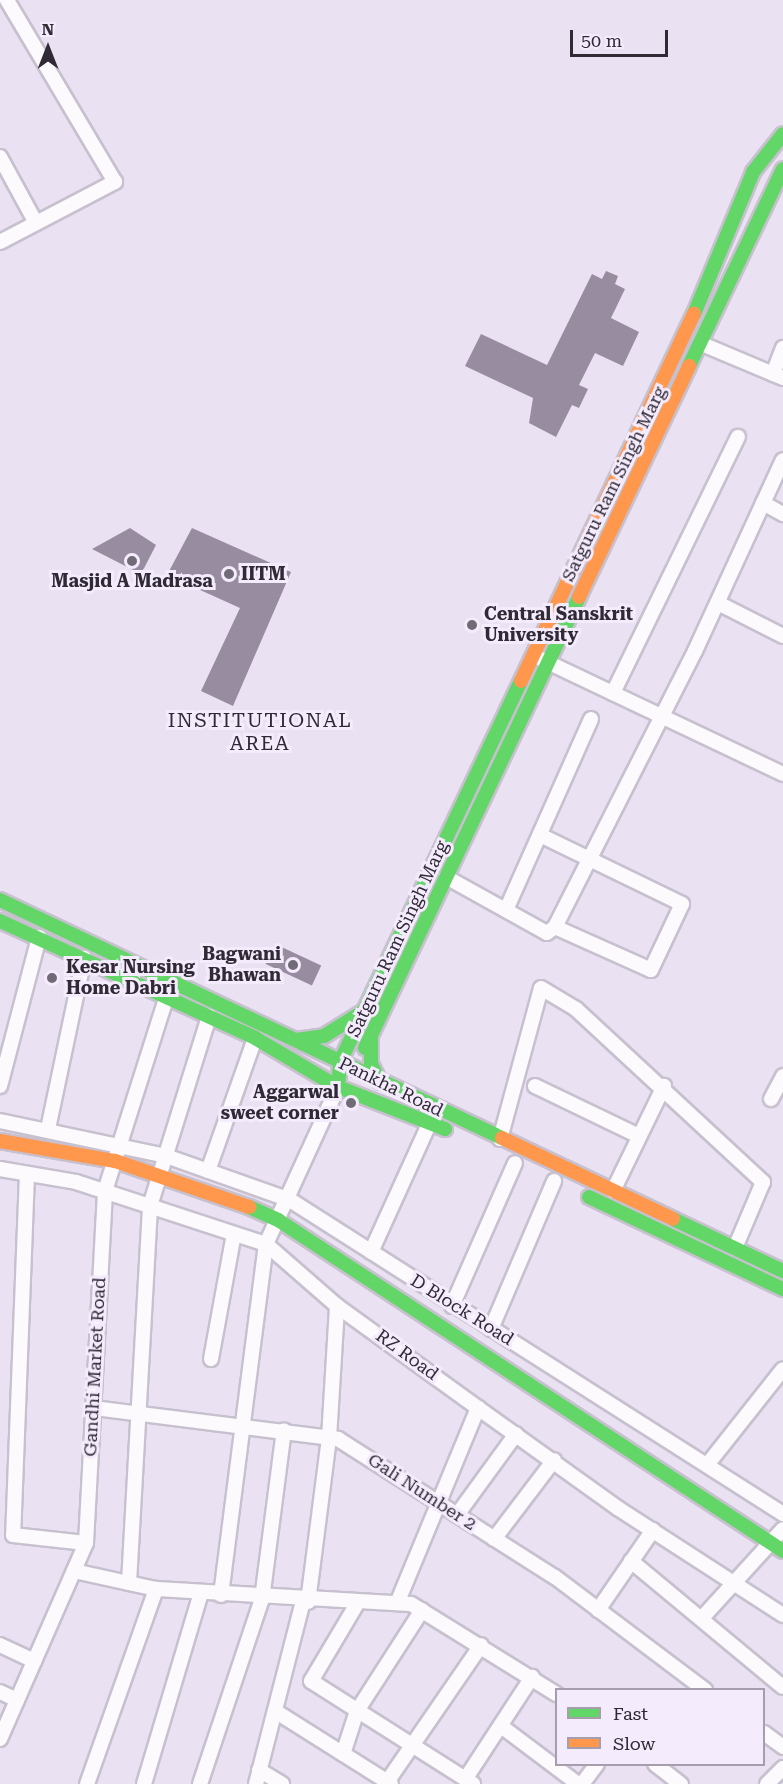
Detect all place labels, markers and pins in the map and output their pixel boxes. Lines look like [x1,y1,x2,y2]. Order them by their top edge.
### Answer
marker: Masjid A Madrasa [125,554,139,568]
place label: IITM [241,563,286,585]
marker: IITM [222,567,236,581]
place label: Masjid A Madrasa [51,570,213,592]
place label: Central Sanskrit University [484,604,633,646]
marker: Central Sanskrit University [465,618,479,632]
place label: Bagwani Bhawan [202,944,281,986]
place label: Kesar Nursing Home Dabri [66,957,195,1000]
marker: Bagwani Bhawan [286,958,300,972]
marker: Kesar Nursing Home Dabri [43,969,61,987]
place label: Aggarwal sweet corner [221,1082,339,1124]
marker: Aggarwal sweet corner [344,1096,358,1110]

